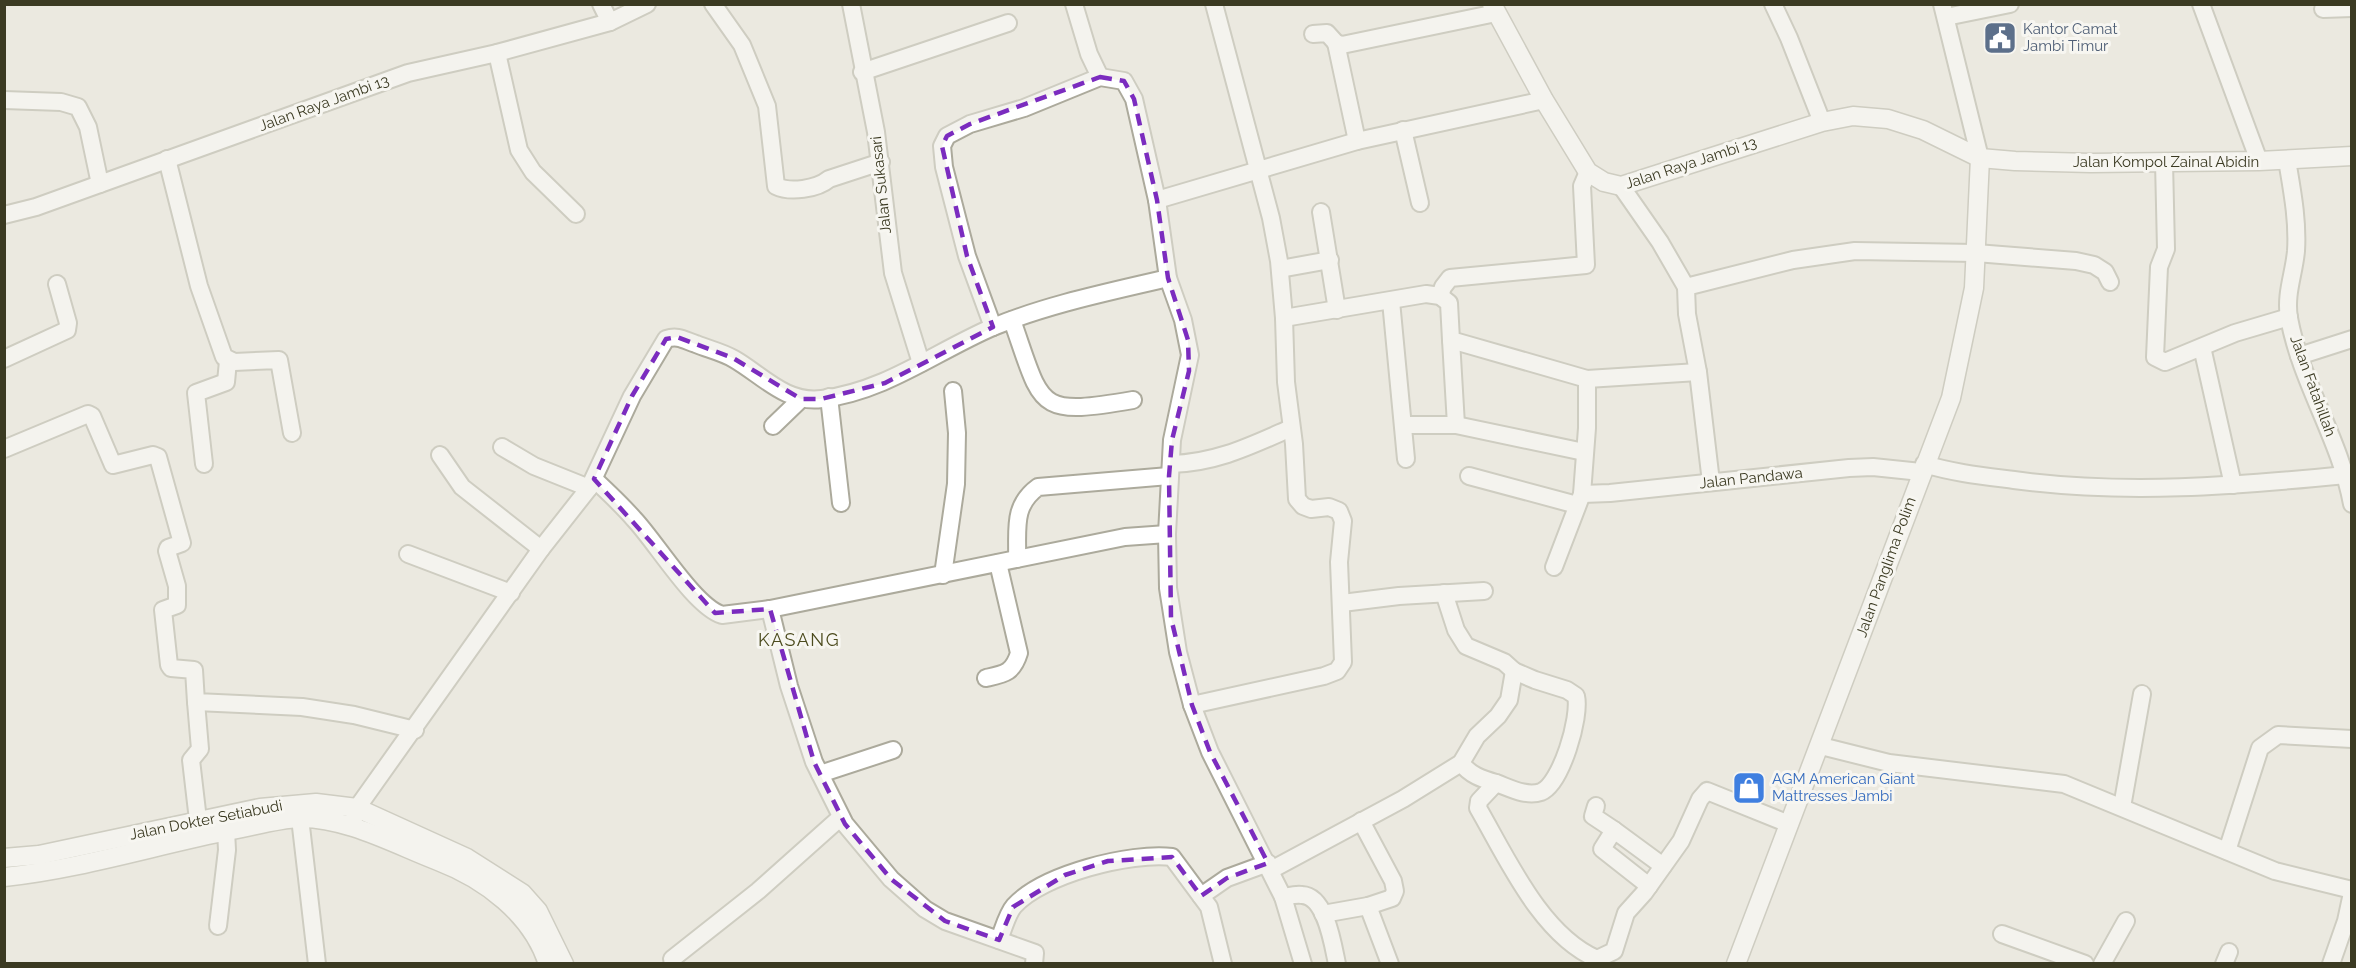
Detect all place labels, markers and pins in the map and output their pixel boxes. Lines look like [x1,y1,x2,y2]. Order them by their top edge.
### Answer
public building icon: Kantor Camat Jambi Timur [1982,20,2018,56]
place label: Kantor Camat Jambi Timur [2023,20,2117,55]
shop icon: AGM American Giant Mattresses Jambi [1731,770,1767,806]
place label: AGM American Giant Mattresses Jambi [1772,770,1915,805]

